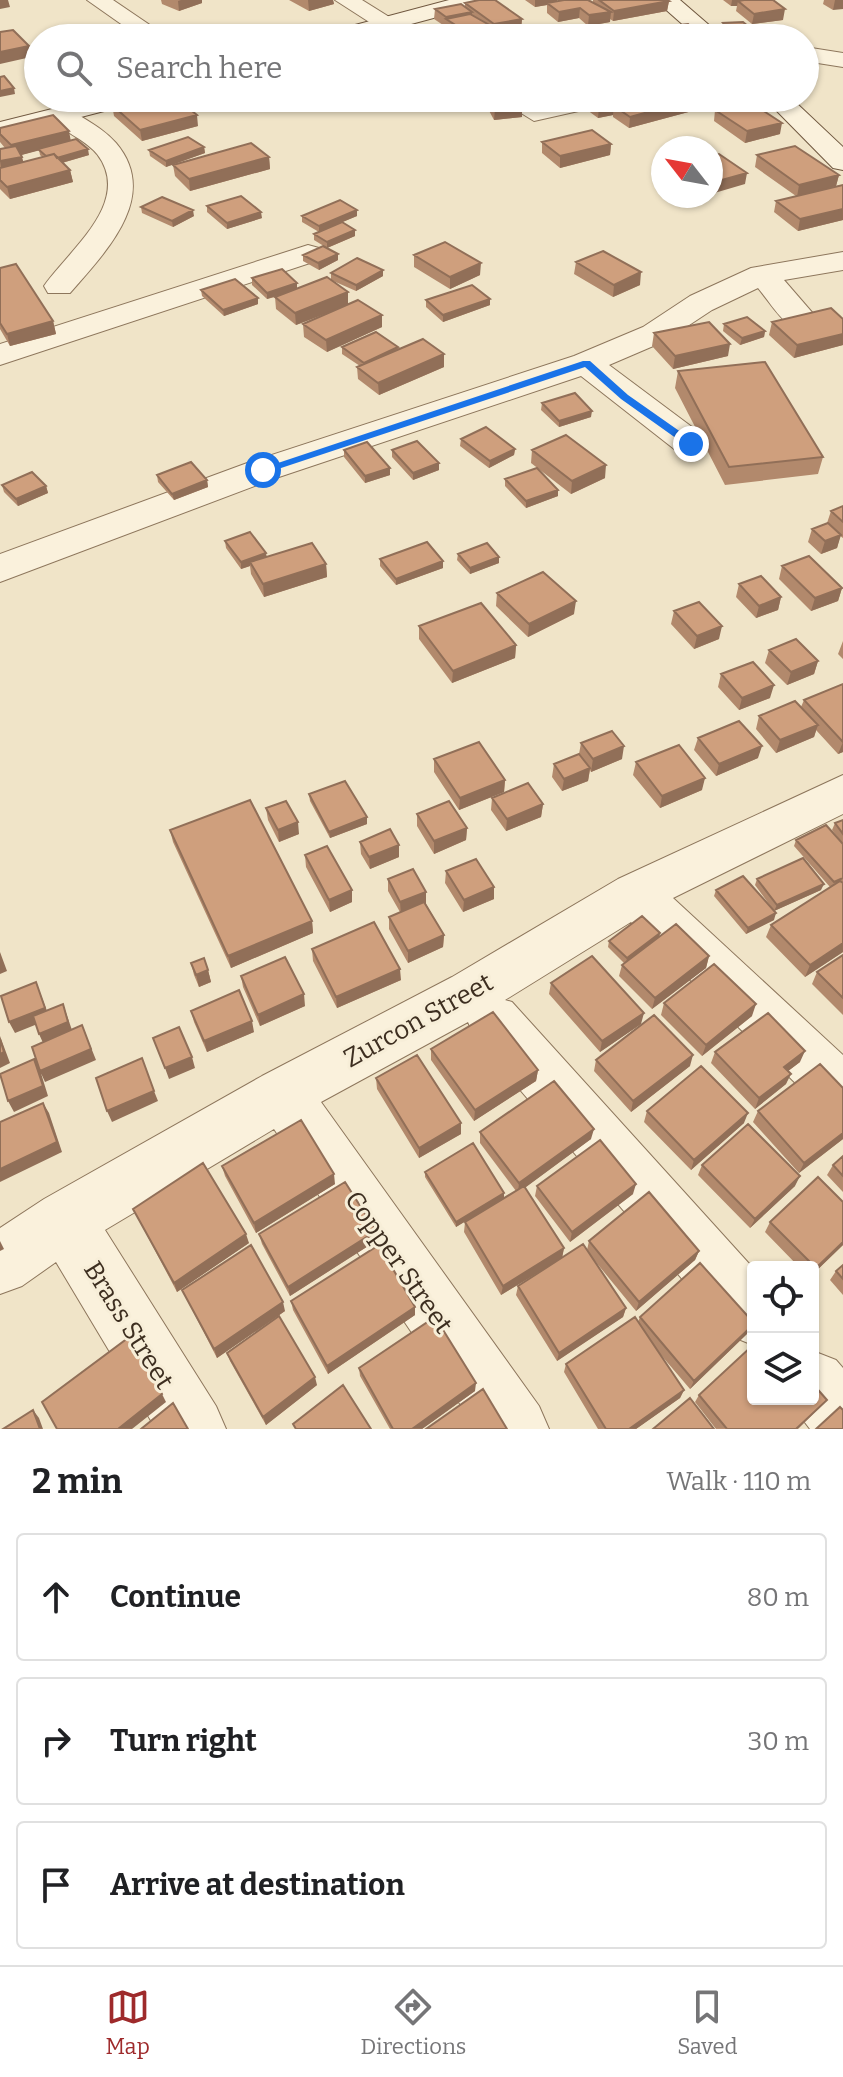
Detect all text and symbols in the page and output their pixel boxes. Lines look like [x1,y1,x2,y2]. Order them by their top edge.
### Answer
search box [24,24,819,112]
icon: search [52,46,96,90]
text: Search here [116,50,283,86]
north arrow [651,136,723,208]
route end [673,426,709,462]
route start [245,452,281,488]
street label: Zurcon Street [338,967,499,1074]
street label: Copper Street [338,1185,459,1340]
street label: Brass Street [77,1256,180,1395]
map controls [747,1261,819,1405]
button: locate [747,1261,819,1333]
button: layers [747,1333,819,1405]
text: 2 min [32,1461,122,1502]
text: Walk · 110 m [666,1466,811,1497]
icon: ahead [34,1575,78,1619]
text: Continue [110,1579,241,1615]
text: 80 m [747,1582,809,1613]
icon: right [34,1719,78,1763]
text: Turn right [110,1723,257,1759]
text: 30 m [748,1726,809,1757]
icon: arrive [34,1863,78,1907]
text: Arrive at destination [110,1867,405,1903]
tab: Map [105,1985,150,2060]
tab: Directions [361,1985,466,2060]
tab: Saved [677,1985,738,2060]

